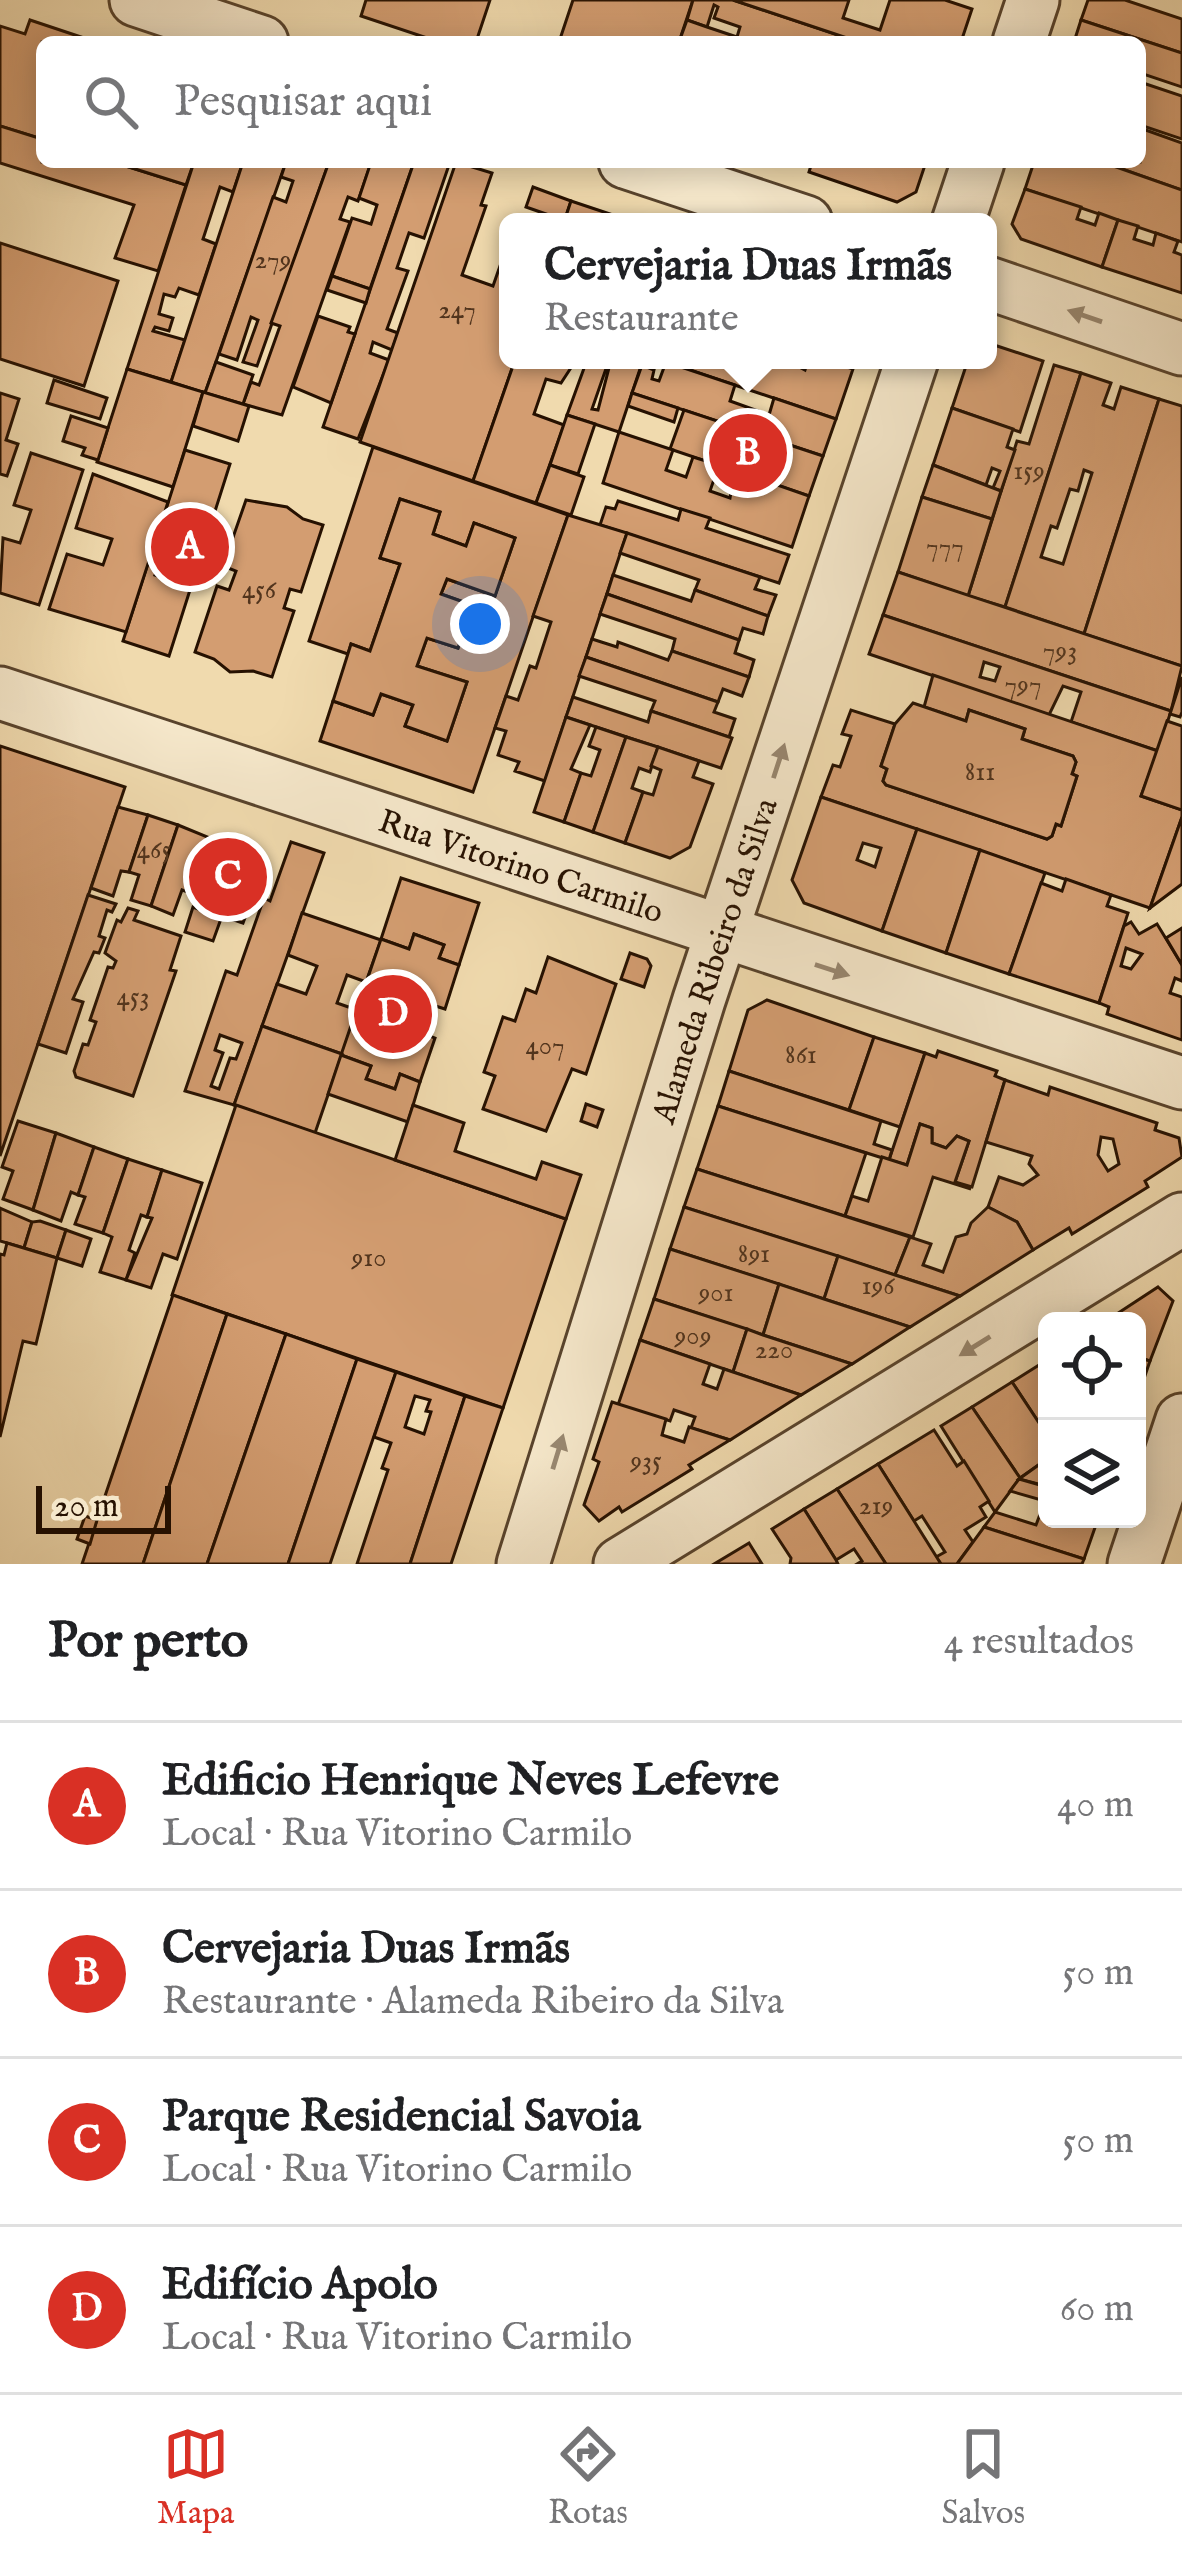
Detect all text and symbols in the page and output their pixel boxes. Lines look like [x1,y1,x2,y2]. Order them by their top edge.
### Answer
search box [36,36,1146,168]
icon: search [78,69,144,135]
text: Pesquisar aqui [174,74,432,131]
popup [499,213,997,369]
text: Cervejaria Duas Irmãs [544,238,952,295]
house number: 279 [255,244,291,278]
house number: 247 [438,294,476,328]
text: Restaurante [544,295,739,344]
one-way arrow [1067,306,1103,324]
pin: B [709,408,787,498]
house number: 159 [1013,455,1045,489]
pin: A [151,502,229,592]
house number: 777 [926,531,964,565]
house number: 456 [242,574,277,608]
your location [450,594,510,654]
house number: 793 [1043,635,1077,669]
house number: 797 [1004,669,1042,703]
one-way arrow [770,742,789,779]
house number: 811 [965,756,995,790]
street label: Alameda Ribeiro da Silva [643,792,789,1130]
street label: Rua Vitorino Carmilo [373,801,668,934]
pin: C [189,832,267,922]
house number: 465 [137,834,171,868]
one-way arrow [814,961,851,980]
pin: D [354,969,432,1059]
house number: 453 [117,981,150,1015]
house number: 407 [525,1030,565,1064]
house number: 861 [785,1039,817,1073]
house number: 891 [738,1238,770,1272]
house number: 910 [351,1242,386,1276]
house number: 196 [861,1270,895,1304]
house number: 901 [698,1277,733,1311]
map controls [1038,1312,1146,1528]
button: locate [1038,1312,1146,1420]
house number: 909 [674,1320,711,1354]
house number: 220 [755,1334,793,1368]
one-way arrow [958,1335,992,1356]
button: layers [1038,1420,1146,1528]
one-way arrow [550,1434,568,1470]
house number: 935 [629,1445,662,1479]
scale bar [36,1480,171,1533]
text: 20 m [54,1486,118,1528]
house number: 219 [859,1490,893,1524]
text: Por perto [48,1610,248,1675]
text: 4 resultados [944,1618,1134,1667]
text: Edificio Henrique Neves Lefevre [162,1753,779,1810]
text: A [74,1781,100,1830]
text: 40 m [1057,1781,1134,1830]
text: Local · Rua Vitorino Carmilo [162,1810,632,1859]
text: Cervejaria Duas Irmãs [162,1921,570,1978]
text: B [74,1949,100,1998]
text: 50 m [1062,1949,1134,1998]
text: Restaurante · Alameda Ribeiro da Silva [162,1978,784,2027]
text: Parque Residencial Savoia [162,2089,641,2146]
text: C [73,2117,101,2166]
text: 50 m [1062,2117,1134,2166]
text: Local · Rua Vitorino Carmilo [162,2146,632,2195]
text: Edifício Apolo [162,2257,438,2314]
text: D [71,2285,103,2334]
text: 60 m [1060,2285,1134,2334]
text: Local · Rua Vitorino Carmilo [162,2314,632,2363]
tab: Mapa [157,2421,234,2535]
tab: Rotas [548,2421,628,2535]
tab: Salvos [942,2421,1025,2535]

